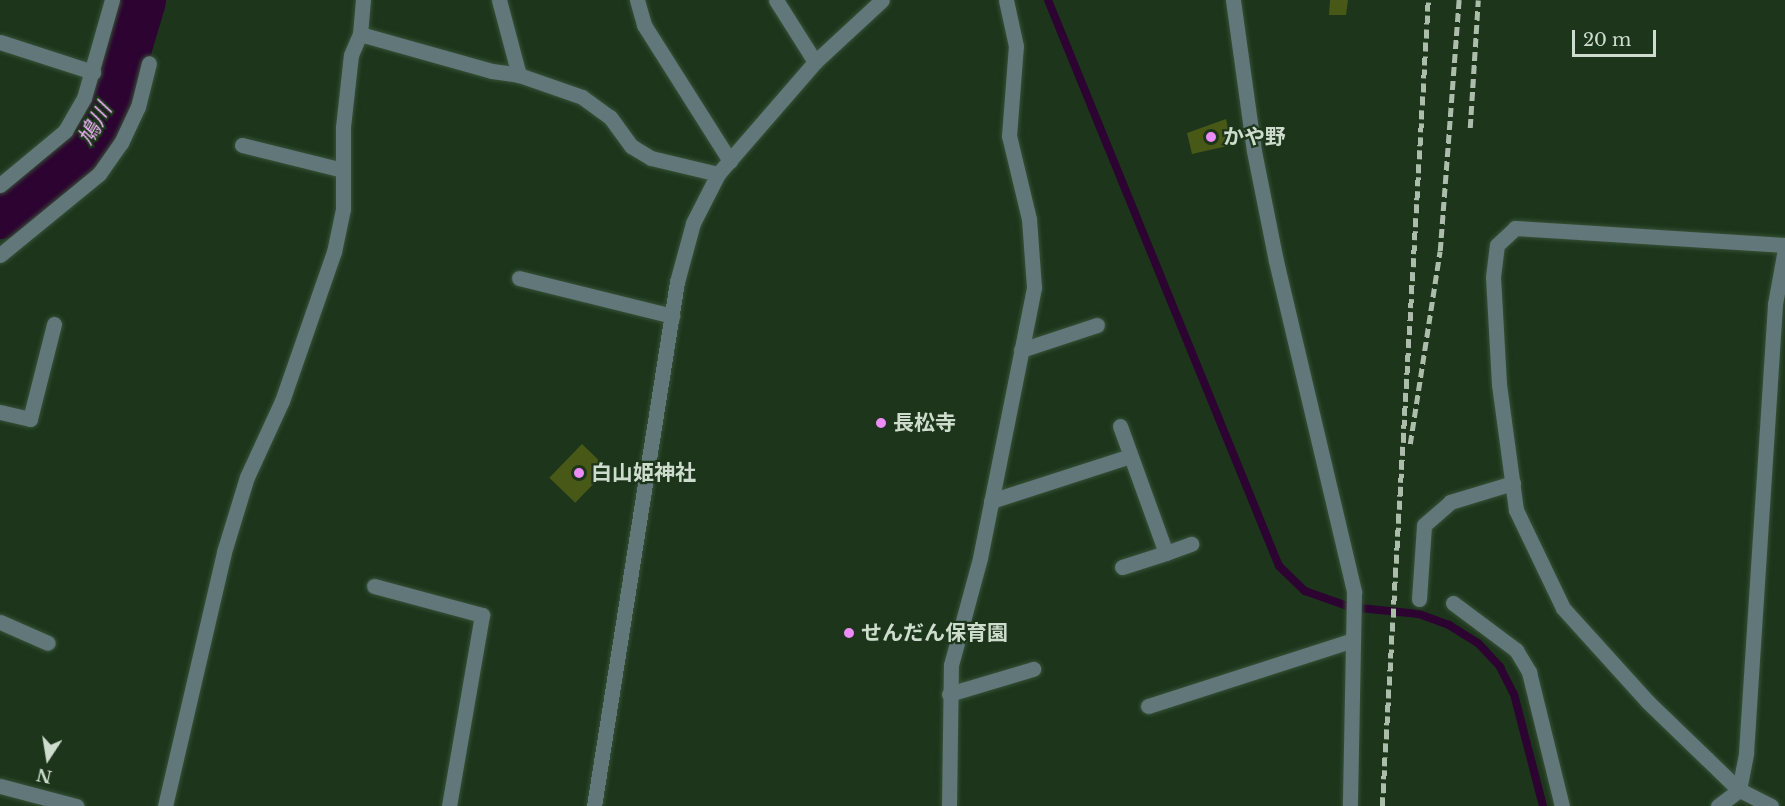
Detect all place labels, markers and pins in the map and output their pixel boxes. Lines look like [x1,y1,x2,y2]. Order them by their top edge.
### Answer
place label: かや野 [1223,124,1286,150]
marker: かや野 [1204,130,1218,144]
place label: 長松寺 [893,410,956,436]
marker: 長松寺 [874,416,888,430]
place label: 白山姫神社 [591,460,696,486]
marker: 白山姫神社 [572,466,586,480]
place label: せんだん保育園 [861,620,1008,646]
marker: せんだん保育園 [842,626,856,640]

